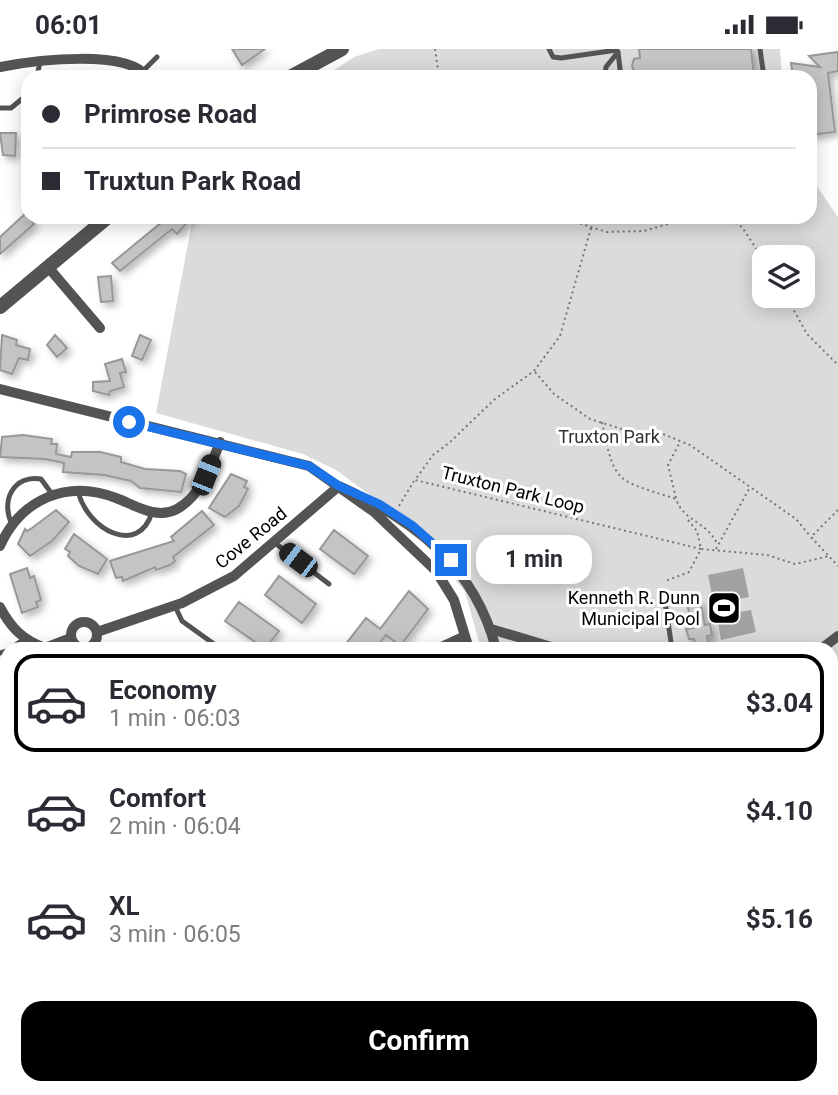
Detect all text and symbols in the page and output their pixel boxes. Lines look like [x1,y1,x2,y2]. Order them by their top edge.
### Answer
text: 06:01 [35,10,102,40]
text: Primrose Road [84,99,257,129]
text: Truxtun Park Road [84,166,301,196]
map controls [752,245,815,308]
button: layers [752,245,815,308]
route start [113,406,145,438]
park label: Truxton Park [558,426,661,447]
car [189,452,224,498]
street label: Truxton Park Loop [440,462,587,517]
street label: Cove Road [211,502,291,573]
callout: 1 min [476,535,591,585]
car [275,539,322,581]
route end [435,544,467,576]
text: 1 min [505,546,563,573]
place label: Kenneth R. Dunn Municipal Pool [568,587,700,629]
sports icon: Kenneth R. Dunn Municipal Pool [705,589,743,627]
icon: car [25,672,88,735]
text: Economy [109,675,216,705]
text: $3.04 [746,688,813,718]
text: 1 min · 06:03 [109,705,241,732]
icon: car [25,780,88,843]
text: Comfort [109,783,206,813]
text: $4.10 [746,796,813,826]
text: 2 min · 06:04 [109,813,241,840]
icon: car [25,888,88,951]
text: XL [109,891,140,921]
text: $5.16 [746,904,813,934]
text: 3 min · 06:05 [109,921,241,948]
button: Confirm [21,1001,817,1081]

